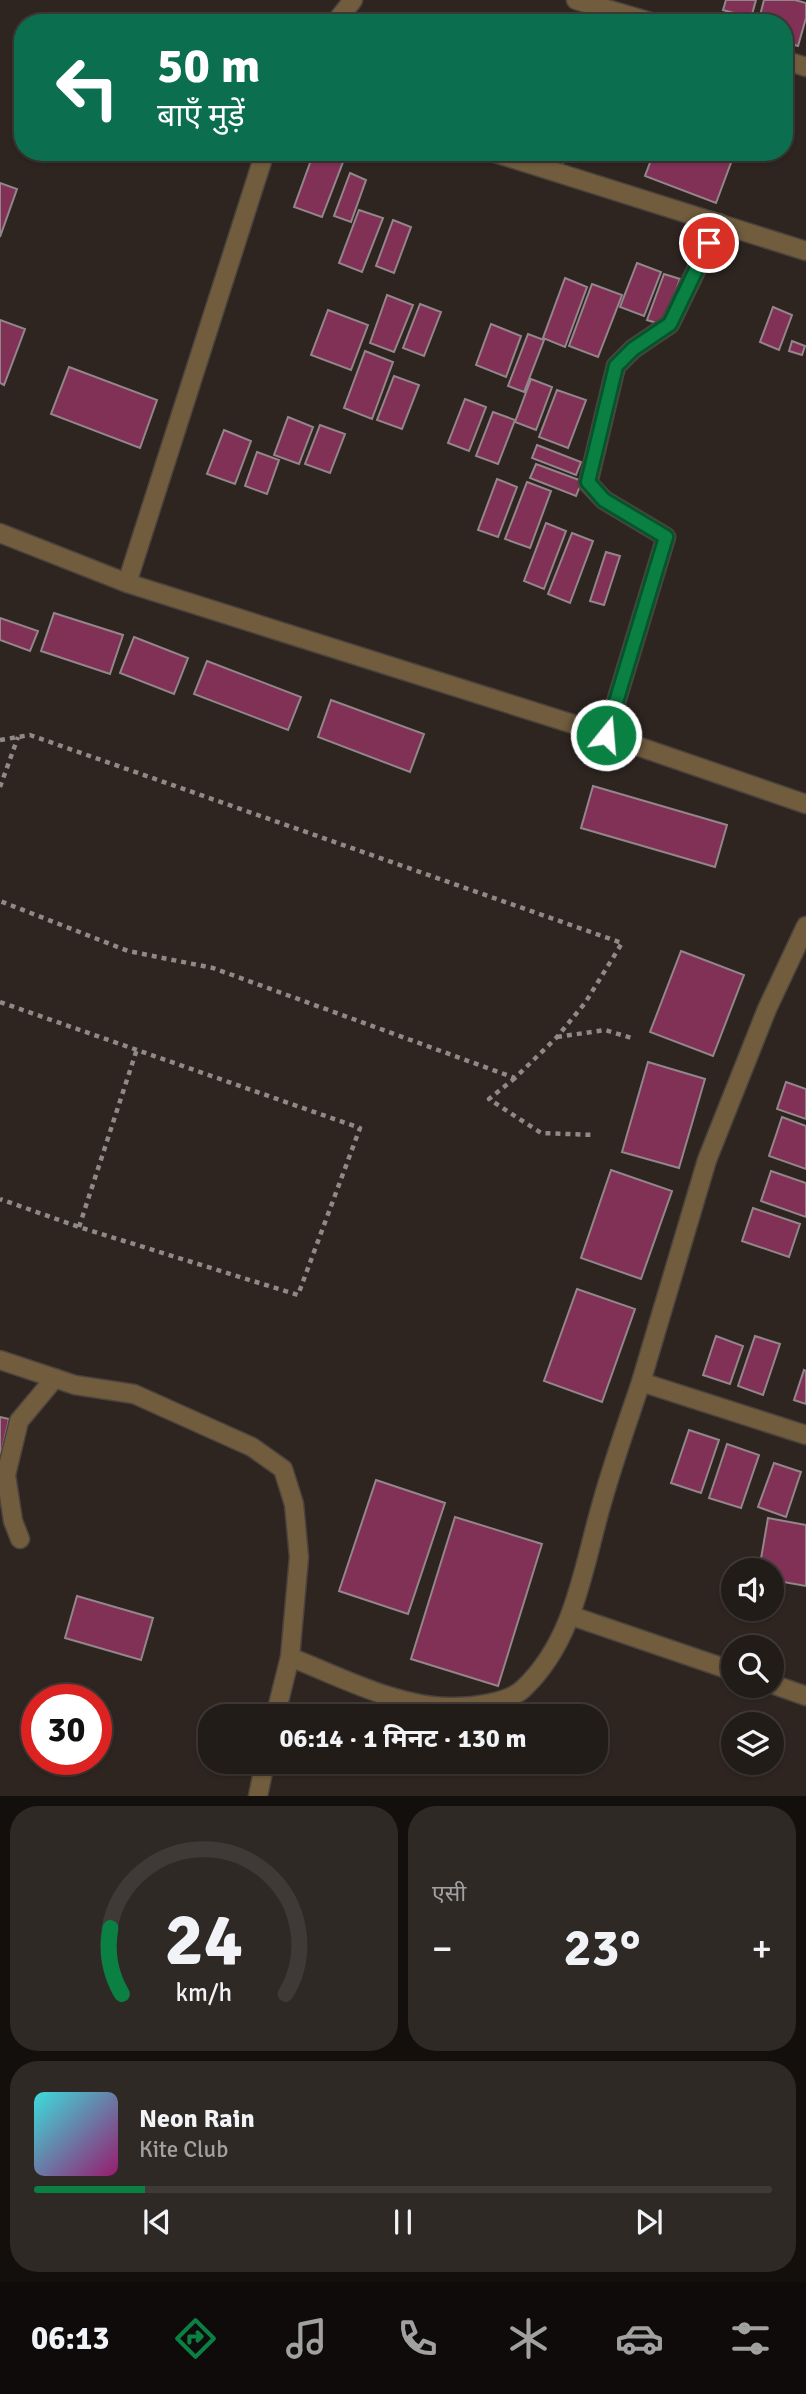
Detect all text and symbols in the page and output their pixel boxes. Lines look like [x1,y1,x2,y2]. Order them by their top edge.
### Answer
text: 50 m [157,36,260,96]
icon: left [42,42,133,133]
text: बाएँ मुड़ें [157,96,245,135]
pin [679,213,739,273]
icon: arrive [690,224,728,262]
position arrow [569,698,643,772]
map controls [721,1558,784,1775]
button: sound [721,1558,784,1621]
button: search [721,1635,784,1698]
speed limit sign: 30 [21,1684,112,1775]
button: layers [721,1712,784,1775]
text: 06:14 · 1 मिनट · 130 m [279,1723,527,1755]
text: एसी [432,1879,466,1908]
text: 24 [165,1897,243,1986]
text: 23° [564,1916,640,1980]
text: − [432,1925,453,1972]
text: + [751,1925,772,1972]
text: km/h [176,1977,232,2008]
text: Neon Rain [139,2103,255,2135]
text: Kite Club [139,2135,228,2164]
icon: previous [138,2203,176,2241]
icon: pause [384,2203,422,2241]
icon: next [630,2203,668,2241]
icon: directions [171,2314,220,2363]
icon: music [282,2314,331,2363]
icon: phone [393,2314,442,2363]
icon: climate [504,2314,553,2363]
icon: car [615,2314,664,2363]
icon: filters [726,2314,775,2363]
text: 06:13 [31,2319,110,2358]

